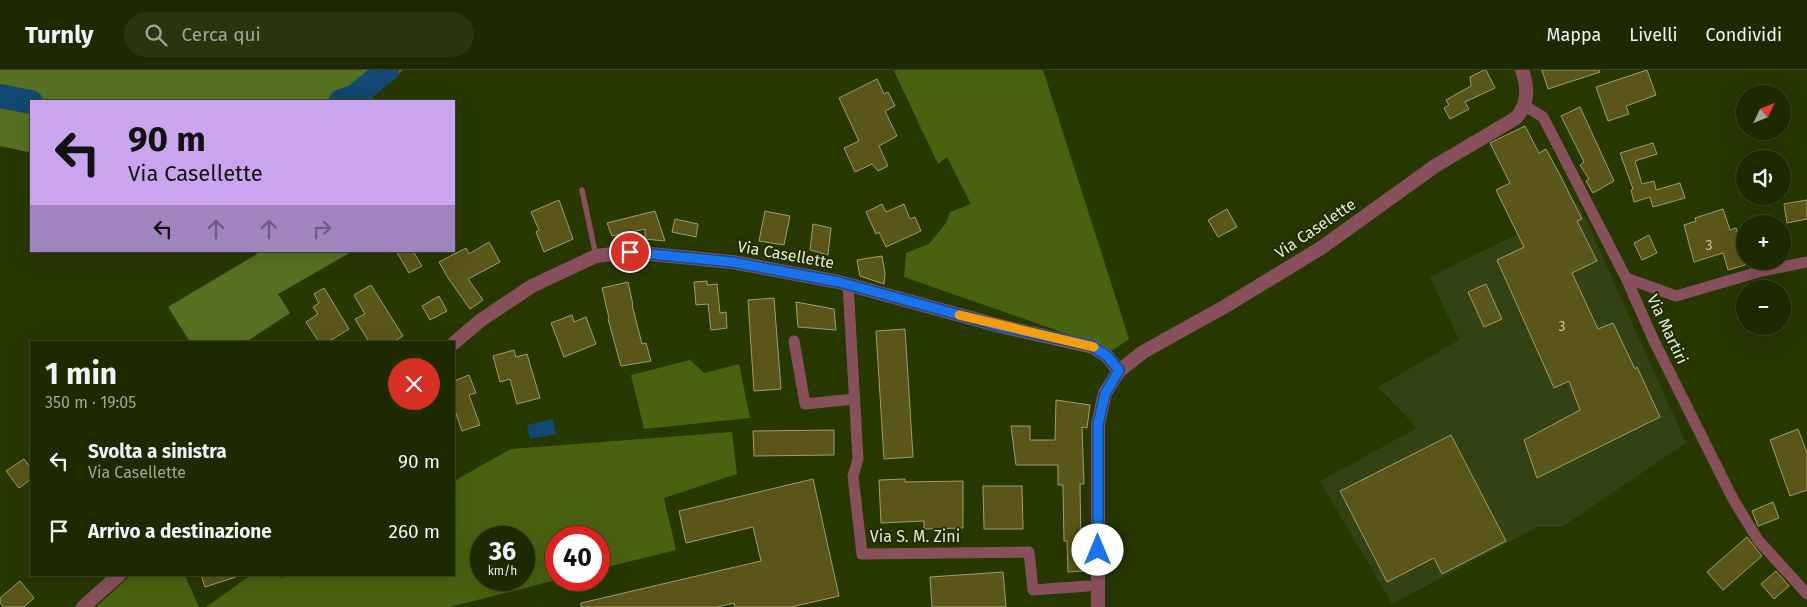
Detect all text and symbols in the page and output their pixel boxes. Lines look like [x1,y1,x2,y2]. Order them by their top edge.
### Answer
search box [124,12,474,57]
text: Turnly [25,21,94,49]
icon: search [142,21,170,49]
text: Cerca qui [182,23,261,46]
text: Mappa [1547,24,1601,46]
text: Livelli [1629,24,1678,46]
text: Condividi [1706,24,1782,46]
north arrow [1736,85,1791,140]
map controls [1736,85,1791,335]
text: 90 m [128,118,206,160]
icon: left [45,120,110,185]
button: sound [1736,150,1791,205]
text: Via Casellette [128,160,263,187]
street label: Via Caselette [1271,194,1359,262]
icon: left [149,215,177,243]
icon: ahead [202,215,230,243]
icon: ahead [255,215,283,243]
icon: right [308,215,336,243]
button: + [1736,215,1791,270]
pin [609,231,651,273]
street label: Via Casellette [736,237,836,272]
house number: 3 [1706,237,1713,254]
icon: arrive [616,238,644,266]
button: − [1736,280,1791,335]
street label: Via Martiri [1643,291,1692,367]
house number: 3 [1559,318,1566,335]
text: 1 min [45,356,117,392]
button: close [388,358,440,410]
text: 350 m · 19:05 [45,393,136,412]
text: Svolta a sinistra [88,440,227,463]
icon: left [45,447,73,475]
text: 90 m [398,450,440,473]
text: Via Casellette [88,463,186,482]
icon: arrive [45,517,73,545]
text: Arrivo a destinazione [88,520,272,543]
text: 260 m [389,520,440,543]
position arrow [1071,523,1123,575]
speed limit sign: 40 [545,526,610,591]
street label: Via S. M. Zini [870,527,960,546]
text: 36 [489,537,516,567]
text: km/h [488,564,517,578]

